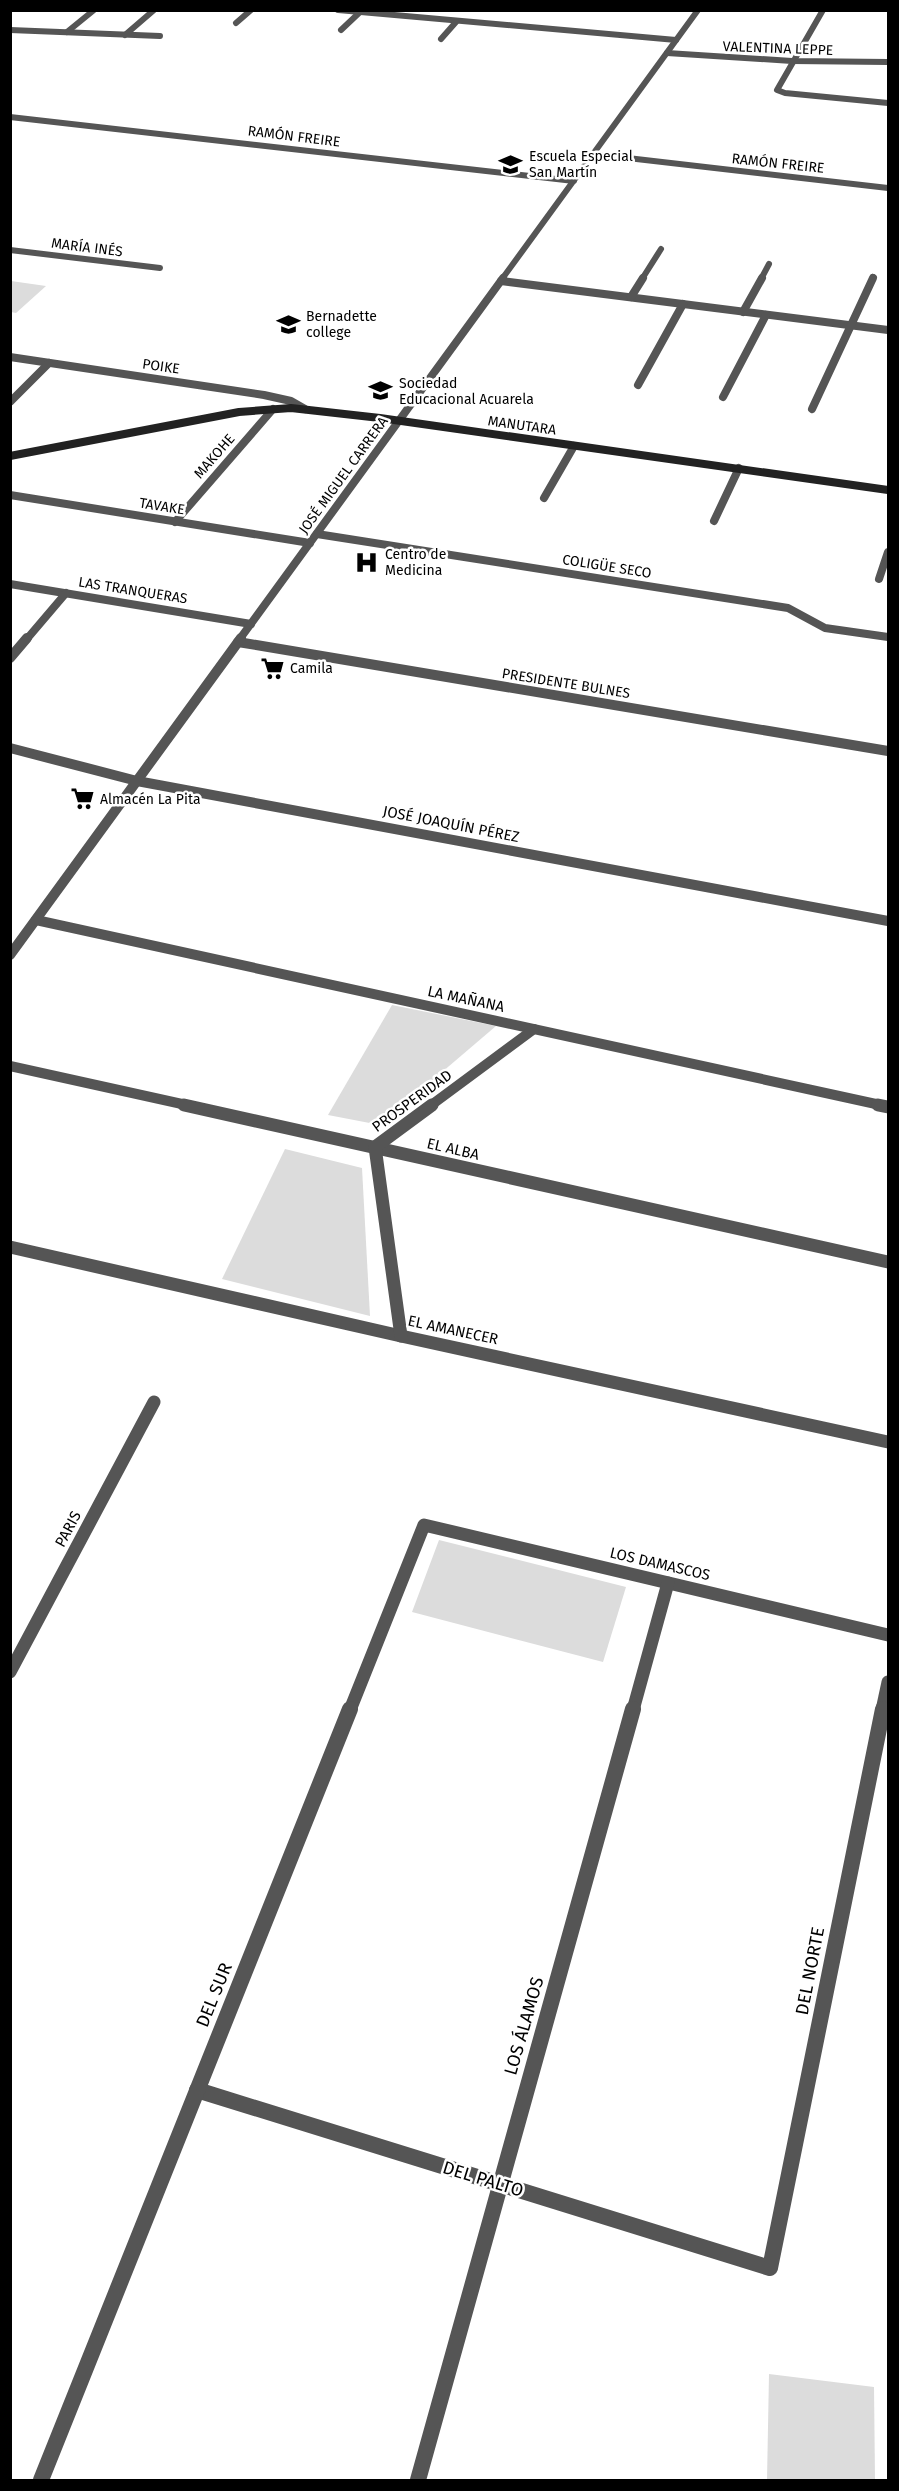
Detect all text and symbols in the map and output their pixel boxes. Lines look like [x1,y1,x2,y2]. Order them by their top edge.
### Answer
street label: VALENTINA LEPPE [722,38,834,59]
street label: RAMÓN FREIRE [247,121,341,151]
place label: Escuela Especial San Martín [529,148,633,181]
street label: RAMÓN FREIRE [731,149,825,177]
school or university icon: Escuela Especial San Martín [498,151,524,177]
street label: MARÍA INÉS [50,234,124,260]
place label: Bernadette college [306,308,377,341]
school or university icon: Bernadette college [275,311,301,337]
street label: POIKE [141,355,181,378]
place label: Sociedad Educacional Acuarela [399,375,534,408]
school or university icon: Sociedad Educacional Acuarela [368,378,394,404]
street label: MANUTARA [487,412,557,439]
street label: JOSÉ MIGUEL CARRERA [294,413,392,537]
street label: MAKOHE [190,430,238,482]
street label: TAVAKE [138,495,186,518]
place label: Centro de Medicina [385,546,446,579]
hospital icon: Centro de Medicina [354,549,380,575]
street label: COLIGÜE SECO [561,550,653,582]
street label: LAS TRANQUERAS [77,573,189,608]
supermarket icon: Camila [259,655,285,681]
place label: Camila [290,660,333,677]
street label: PRESIDENTE BULNES [501,665,632,702]
supermarket icon: Almacén La Pita [69,786,95,812]
place label: Almacén La Pita [100,791,201,808]
street label: JOSÉ JOAQUÍN PÉREZ [381,802,521,846]
street label: LA MAÑANA [426,982,506,1016]
street label: PROSPERIDAD [369,1066,455,1136]
street label: EL ALBA [425,1134,481,1164]
street label: EL AMANECER [406,1312,500,1348]
street label: PARIS [51,1508,85,1550]
street label: LOS DAMASCOS [608,1544,712,1584]
street label: DEL NORTE [791,1925,829,2017]
street label: DEL SUR [191,1959,237,2030]
street label: LOS ÁLAMOS [499,1974,549,2078]
street label: DEL PALTO [440,2156,526,2202]

